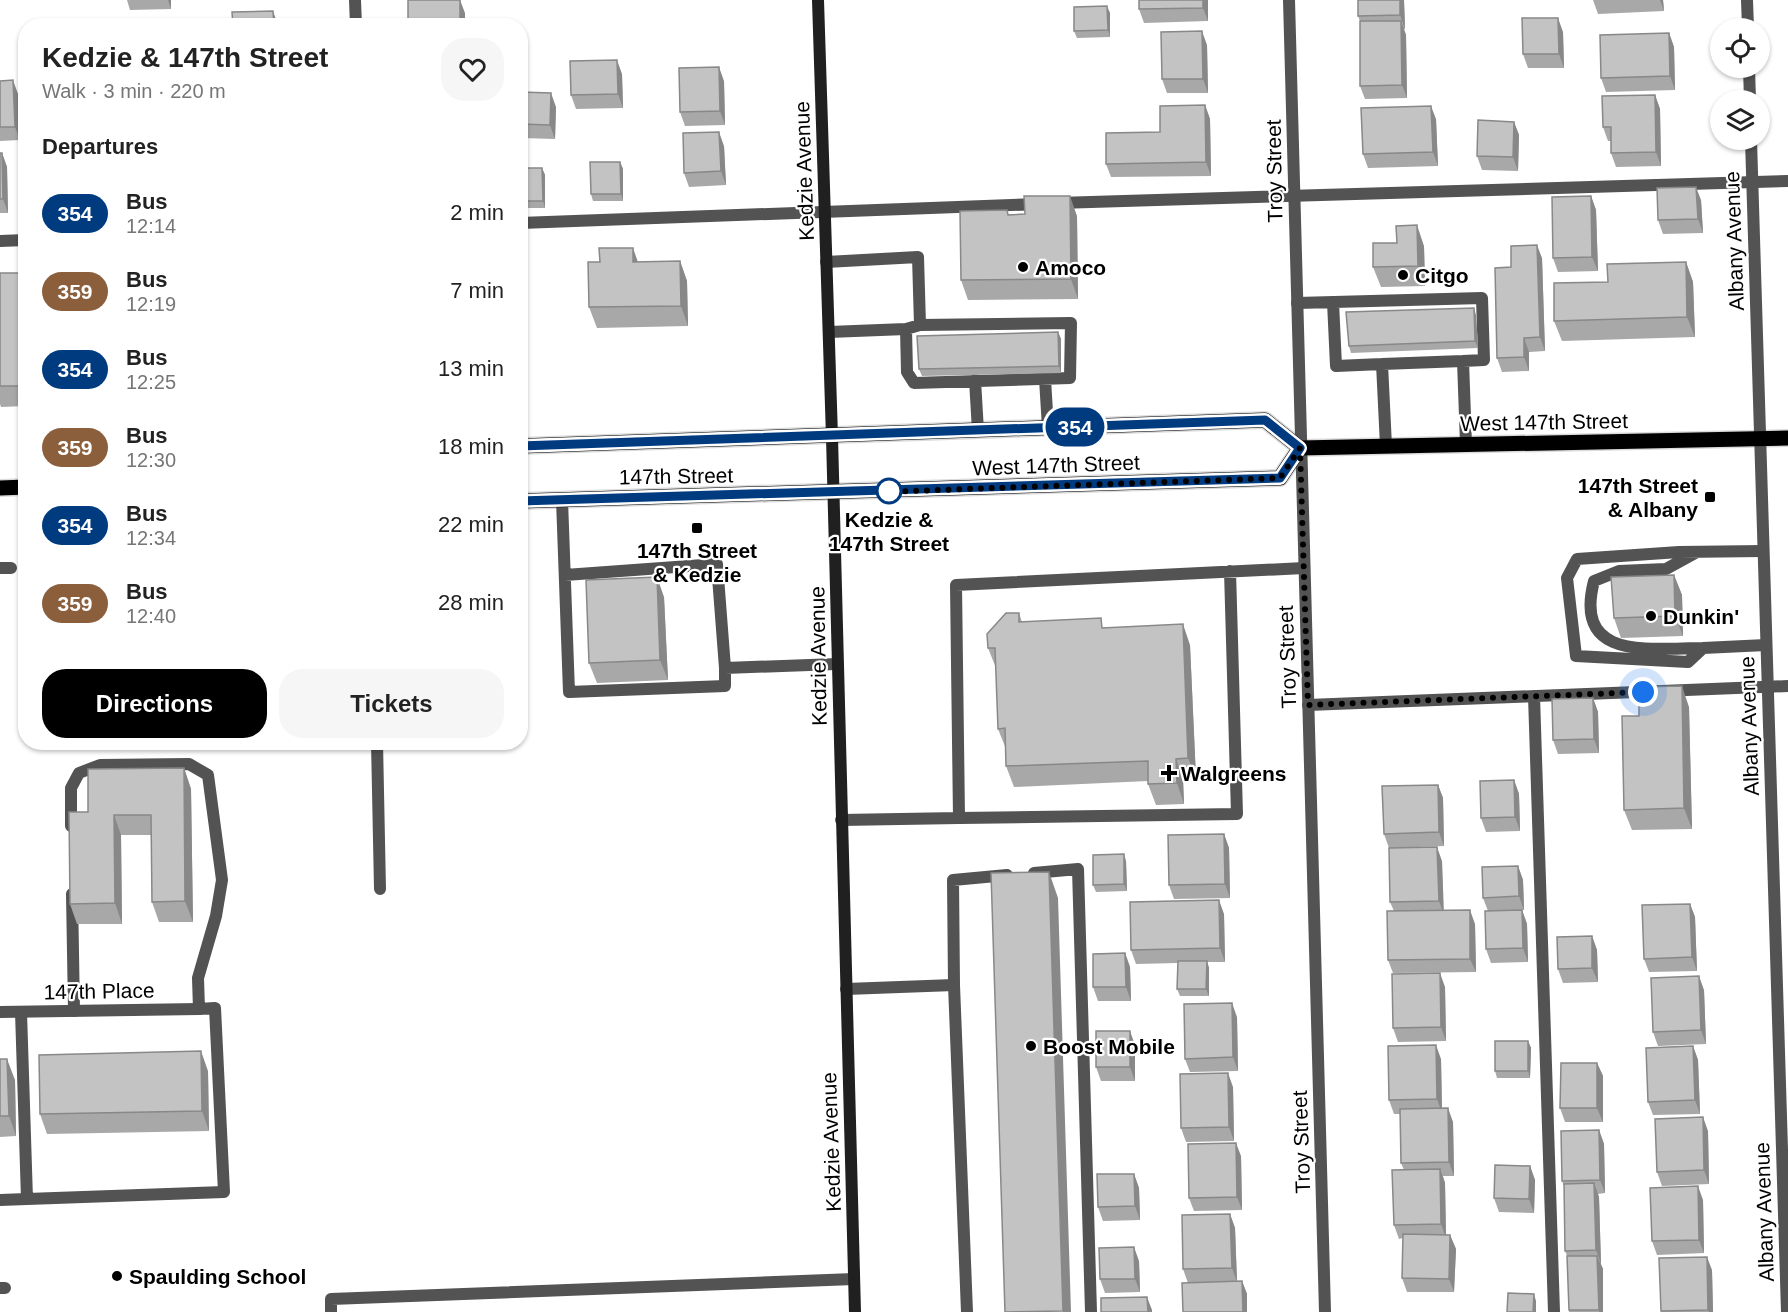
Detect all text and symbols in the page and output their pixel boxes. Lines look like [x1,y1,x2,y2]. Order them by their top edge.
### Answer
map controls [1710,18,1770,150]
button: locate [1710,18,1770,78]
button: heart [441,38,504,101]
text: Kedzie & 147th Street [42,42,328,73]
text: Walk · 3 min · 220 m [42,80,226,102]
button: layers [1710,90,1770,150]
street label: Kedzie Avenue [790,101,818,241]
street label: Troy Street [1262,119,1286,223]
text: Departures [42,134,158,159]
street label: Albany Avenue [1720,171,1748,311]
text: Bus [126,189,168,214]
text: 2 min [450,200,504,225]
text: 354 [57,202,93,225]
text: 12:14 [126,215,176,237]
place label: Amoco [1035,256,1106,279]
marker: Amoco [1016,260,1030,274]
place label: Citgo [1415,264,1469,287]
text: Bus [126,267,168,292]
marker: Citgo [1396,268,1410,282]
text: 7 min [450,278,504,303]
text: 359 [57,280,93,303]
text: 12:19 [126,293,176,315]
text: Bus [126,345,168,370]
text: 13 min [438,356,504,381]
text: 354 [57,358,93,381]
text: 12:25 [126,371,176,393]
line badge: 354 [1040,408,1110,446]
street label: West 147th Street [1460,409,1628,435]
text: 354 [1057,416,1093,439]
text: Bus [126,423,168,448]
text: 18 min [438,434,504,459]
text: 359 [57,436,93,459]
text: 12:30 [126,449,176,471]
street label: West 147th Street [972,451,1140,479]
street label: 147th Street [619,464,734,488]
place label: 147th Street & Albany [1578,474,1698,521]
marker: Kedzie & 147th Street [876,478,902,504]
marker: 147th Street & Albany [1703,490,1717,504]
text: Bus [126,501,168,526]
place label: Kedzie & 147th Street [829,508,949,555]
text: 22 min [438,512,504,537]
text: 354 [57,514,93,537]
marker: 147th Street & Kedzie [690,521,704,535]
text: 12:34 [126,527,176,549]
place label: 147th Street & Kedzie [637,539,757,586]
text: Bus [126,579,168,604]
street label: Kedzie Avenue [805,586,831,726]
text: 28 min [438,590,504,615]
text: 359 [57,592,93,615]
text: 12:40 [126,605,176,627]
street label: Troy Street [1274,605,1300,709]
place label: Dunkin' [1663,605,1739,628]
marker: Dunkin' [1644,609,1658,623]
street label: Albany Avenue [1735,656,1763,796]
button: Directions [42,669,267,738]
button: Tickets [279,669,504,738]
your location [1628,677,1658,707]
place label: Walgreens [1181,762,1286,785]
marker: Walgreens [1162,766,1176,780]
street label: 147th Place [43,979,155,1003]
place label: Boost Mobile [1043,1035,1175,1058]
marker: Boost Mobile [1024,1039,1038,1053]
street label: Kedzie Avenue [817,1072,845,1212]
street label: Troy Street [1288,1090,1314,1194]
street label: Albany Avenue [1750,1142,1778,1282]
place label: Spaulding School [129,1265,306,1288]
marker: Spaulding School [110,1269,124,1283]

